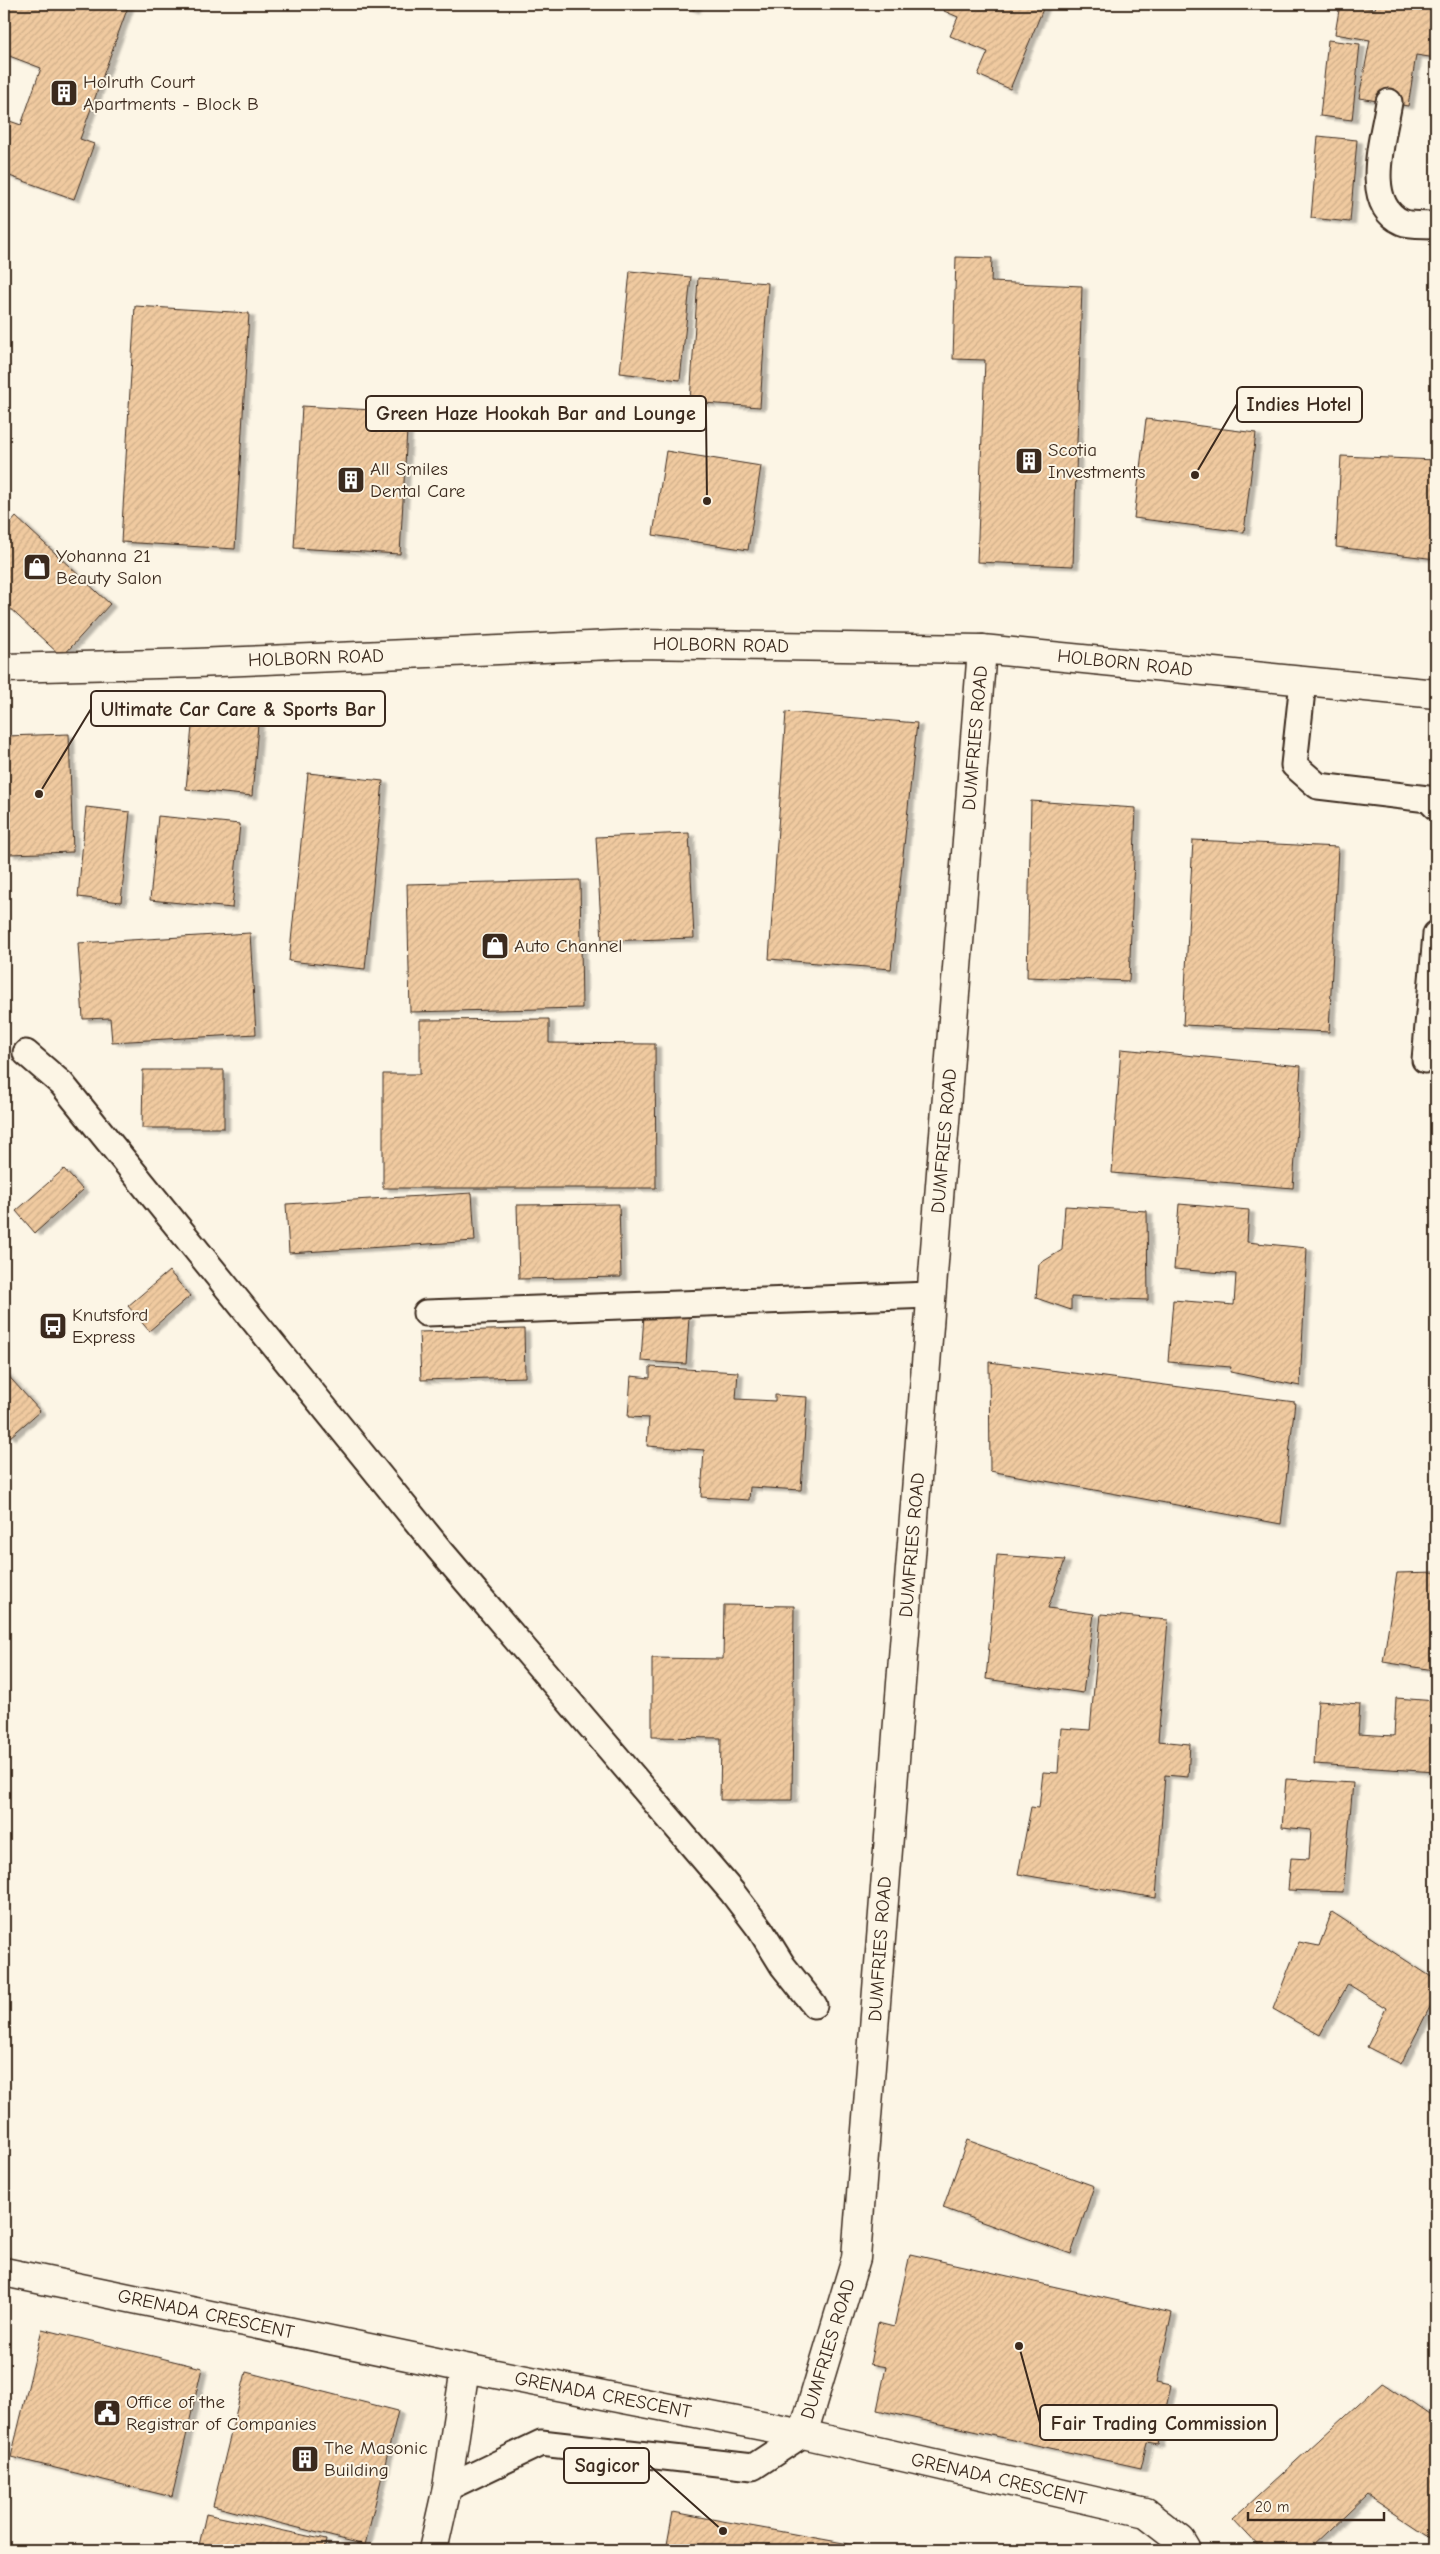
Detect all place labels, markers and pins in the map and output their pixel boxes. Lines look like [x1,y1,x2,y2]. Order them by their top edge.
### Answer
place label: Holruth Court Apartments - Block B [83,71,259,115]
building icon: Holruth Court Apartments - Block B [49,78,79,108]
callout: Indies Hotel [1237,387,1362,422]
callout: Green Haze Hookah Bar and Lounge [366,396,706,431]
place label: Scotia Investments [1048,439,1146,483]
building icon: Scotia Investments [1014,446,1044,476]
place label: All Smiles Dental Care [370,458,465,502]
building icon: All Smiles Dental Care [336,465,366,495]
place label: Yohanna 21 Beauty Salon [56,545,162,589]
shop icon: Yohanna 21 Beauty Salon [22,552,52,582]
callout: Ultimate Car Care & Sports Bar [91,691,385,726]
shop icon: Auto Channel [480,931,510,961]
place label: Auto Channel [514,935,622,957]
place label: Knutsford Express [72,1304,148,1348]
bus stop icon: Knutsford Express [38,1311,68,1341]
place label: Office of the Registrar of Companies [126,2391,316,2435]
public building icon: Office of the Registrar of Companies [92,2398,122,2428]
callout: Fair Trading Commission [1040,2405,1277,2440]
place label: The Masonic Building [324,2437,428,2481]
building icon: The Masonic Building [290,2444,320,2474]
callout: Sagicor [564,2448,649,2483]

